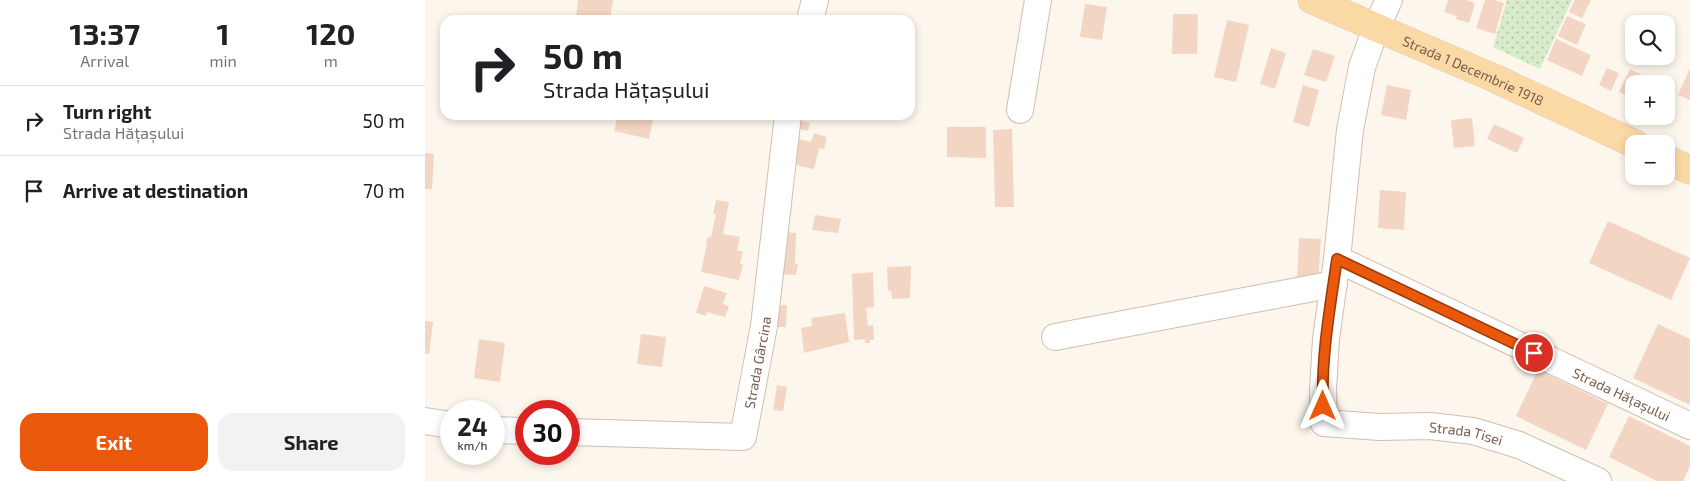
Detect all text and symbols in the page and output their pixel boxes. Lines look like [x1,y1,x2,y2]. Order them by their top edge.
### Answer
text: 13:37 [69,15,140,51]
text: 1 [217,15,230,51]
text: 120 [306,15,356,51]
map controls [1625,15,1675,185]
button: search [1625,15,1675,65]
street label: Strada 1 Decembrie 1918 [1400,31,1547,109]
text: 50 m [543,34,623,76]
icon: right [460,35,525,100]
text: Arrival [80,51,129,70]
text: min [209,51,237,70]
text: m [324,51,338,70]
button: + [1625,75,1675,125]
text: Strada Hățașului [543,76,710,102]
text: Turn right [63,100,151,123]
icon: right [20,107,48,135]
text: 50 m [362,109,405,132]
text: Strada Hățașului [63,123,184,142]
button: − [1625,135,1675,185]
icon: arrive [20,177,48,205]
text: Arrive at destination [63,179,248,202]
text: 70 m [363,179,405,202]
street label: Strada Gârcina [740,315,774,410]
pin [1513,332,1555,374]
icon: arrive [1520,339,1548,367]
street label: Strada Hățașului [1570,363,1673,424]
position arrow [1296,379,1348,431]
speed limit sign: 30 [515,400,580,465]
text: 24 [457,411,488,441]
button: Exit [20,413,208,471]
button: Share [218,413,405,471]
street label: Strada Tisei [1429,418,1505,448]
text: km/h [458,438,487,452]

